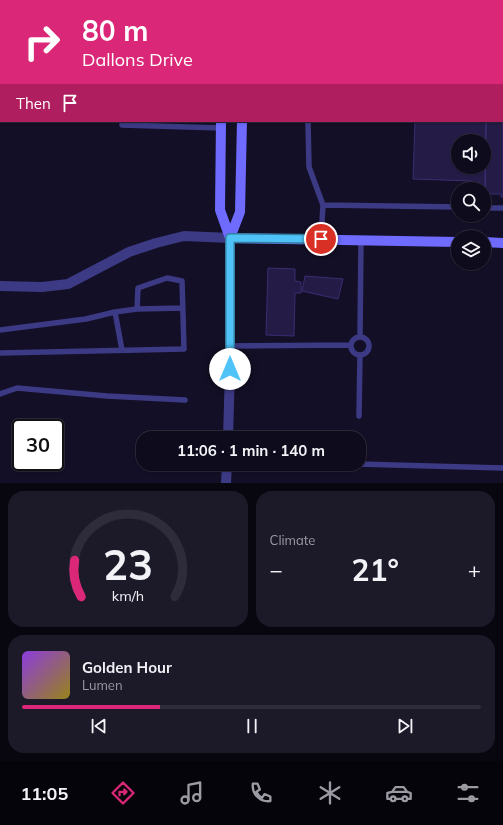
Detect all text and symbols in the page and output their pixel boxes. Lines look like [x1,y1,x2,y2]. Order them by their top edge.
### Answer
text: 80 m [82,13,148,48]
icon: right [16,16,68,68]
text: Dallons Drive [82,48,193,71]
icon: arrive [59,92,81,114]
text: Then [16,94,51,113]
map controls [451,134,491,270]
button: sound [451,134,491,174]
button: search [451,182,491,222]
pin [304,222,338,256]
icon: arrive [310,228,332,250]
button: layers [451,230,491,270]
position arrow [209,348,251,390]
speed limit sign: 30 [12,419,64,471]
text: 11:06 · 1 min · 140 m [177,441,325,460]
text: Climate [270,532,315,548]
text: 23 [103,538,153,590]
text: 21° [352,551,399,589]
text: − [270,556,283,584]
text: + [468,556,481,584]
text: km/h [112,587,144,605]
text: Golden Hour [82,658,172,677]
text: Lumen [82,677,123,693]
icon: previous [88,715,110,737]
icon: pause [241,715,263,737]
icon: next [394,715,416,737]
icon: directions [109,779,137,807]
icon: music [178,779,206,807]
icon: phone [247,779,275,807]
icon: climate [316,779,344,807]
icon: car [385,779,413,807]
icon: filters [454,779,482,807]
text: 11:05 [21,782,68,805]

